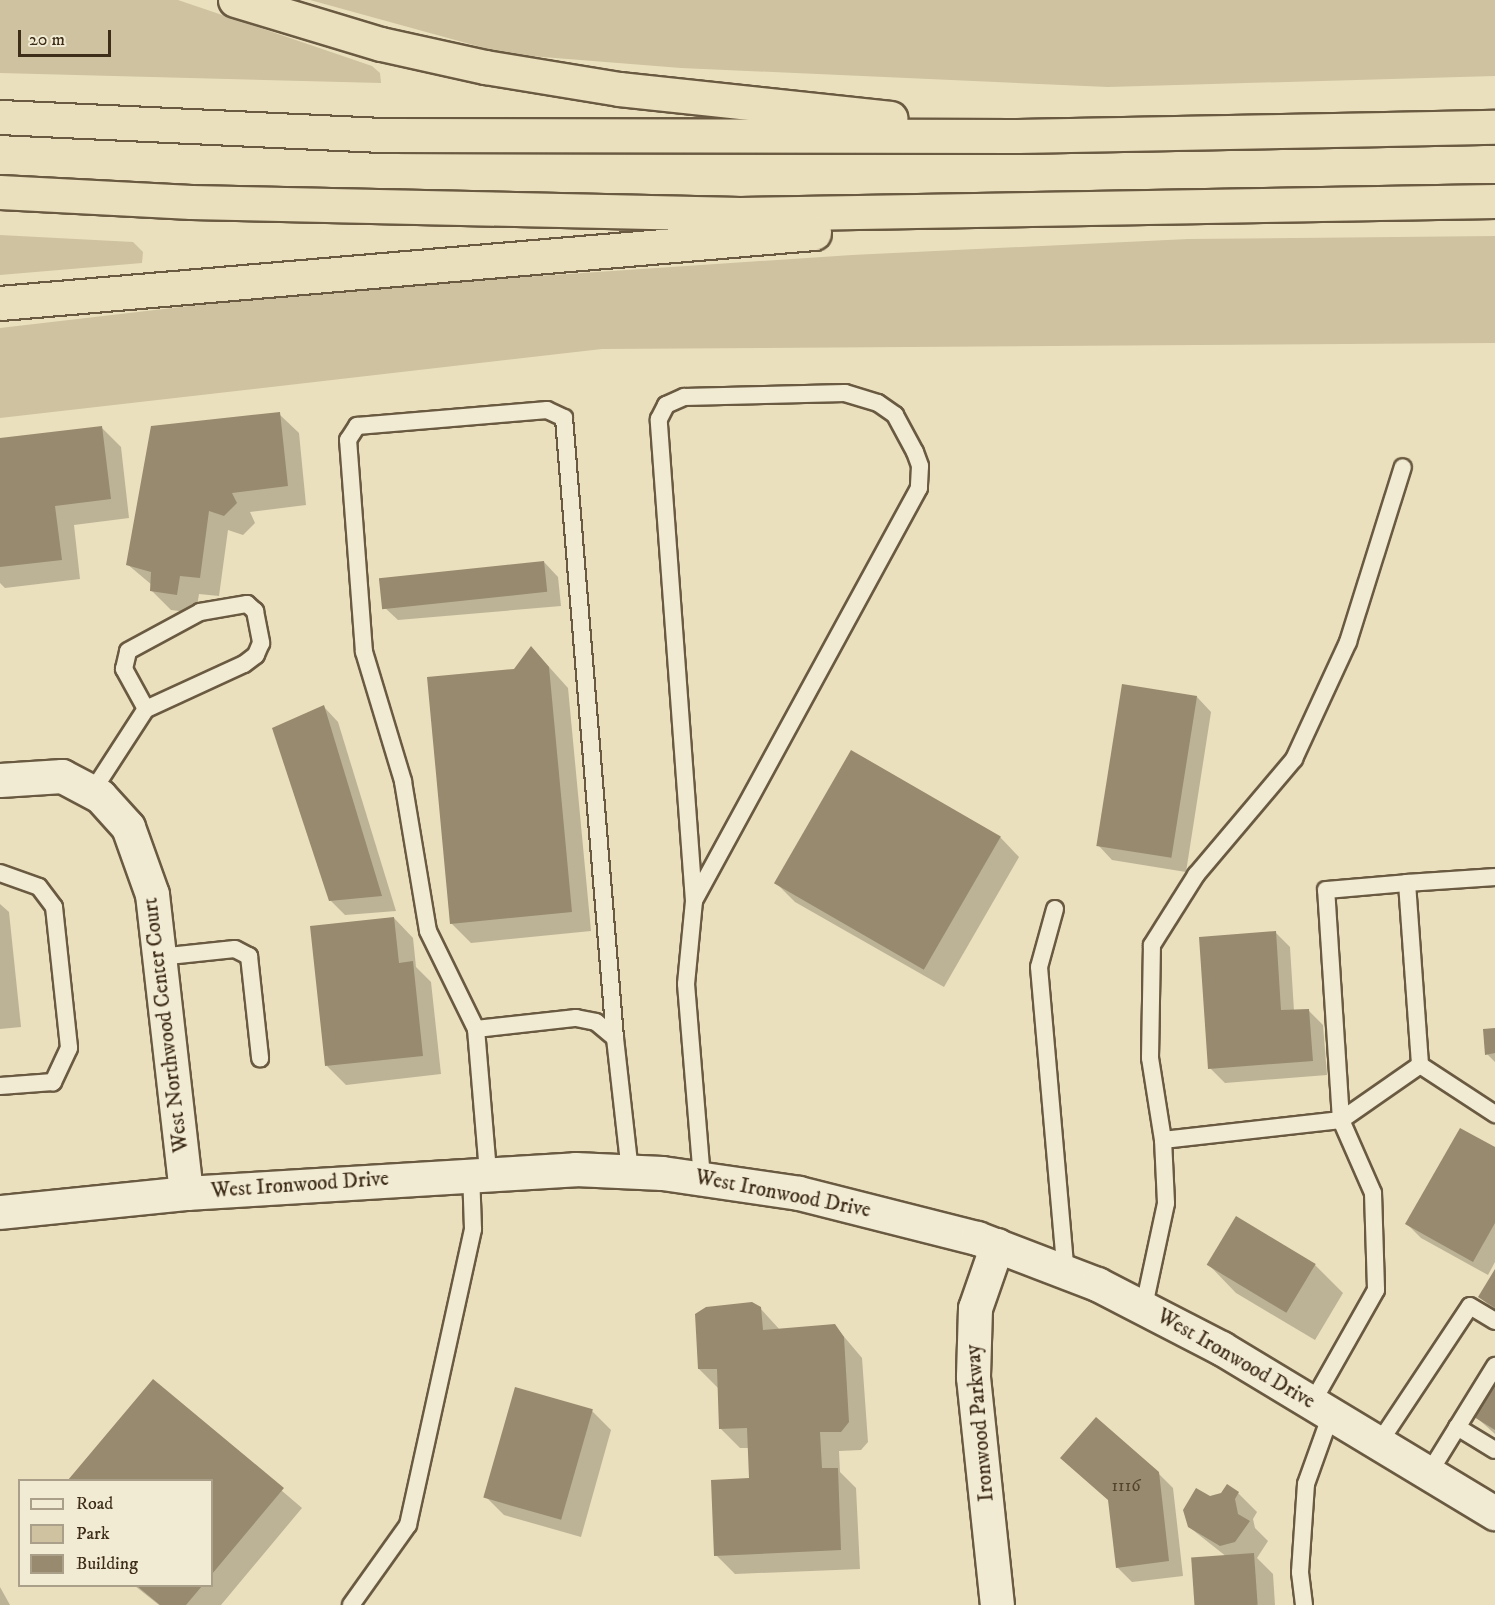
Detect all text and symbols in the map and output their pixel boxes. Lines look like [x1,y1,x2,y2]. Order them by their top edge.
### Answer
scale bar [21,18,114,56]
text: 20 m [29,29,65,51]
street label: West Northwood Center Court [138,896,194,1154]
street label: West Ironwood Drive [693,1165,873,1223]
street label: West Ironwood Drive [210,1166,390,1204]
street label: West Ironwood Drive [1152,1304,1320,1414]
street label: Ironwood Parkway [961,1343,999,1503]
house number: 1116 [1111,1475,1141,1497]
legend [18,1479,213,1587]
text: Road [76,1493,113,1515]
text: Park [76,1523,110,1545]
text: Building [76,1553,138,1575]

